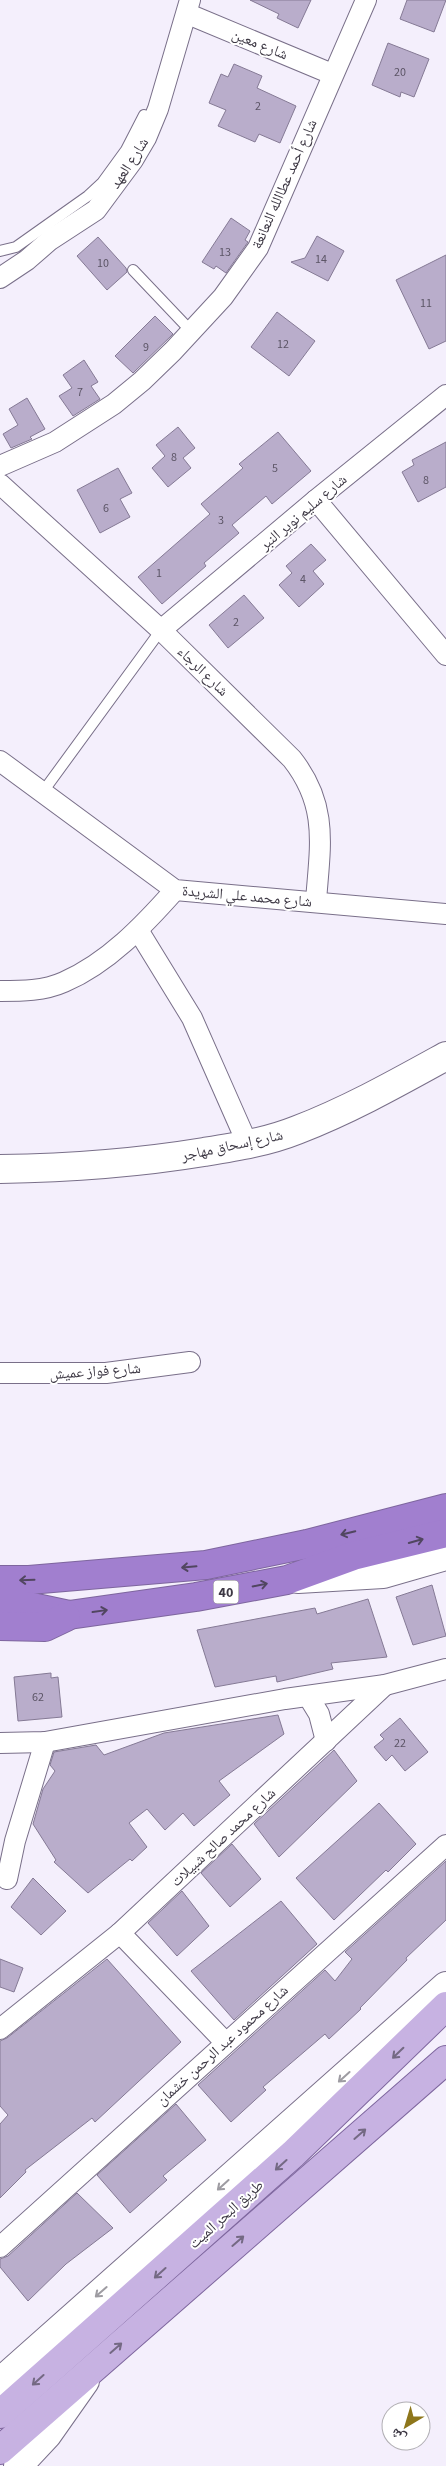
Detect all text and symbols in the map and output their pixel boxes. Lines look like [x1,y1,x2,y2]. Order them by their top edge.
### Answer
street label: شارع معين [229,24,291,65]
house number: 20 [394,64,406,81]
house number: 2 [255,98,261,115]
street label: شارع أحمد عطاالله النعانعة [246,116,323,253]
street label: شارع العهد [105,133,154,193]
house number: 13 [219,244,231,261]
house number: 14 [315,251,327,268]
house number: 10 [97,255,109,272]
house number: 11 [420,295,432,312]
house number: 12 [277,336,289,353]
house number: 9 [143,339,149,356]
house number: 7 [77,384,83,401]
house number: 8 [171,449,177,466]
house number: 5 [272,460,278,477]
street label: شارع سليم نوير النبر [254,469,352,556]
house number: 8 [423,472,429,489]
house number: 6 [103,500,109,517]
house number: 3 [218,512,224,529]
house number: 1 [156,565,162,582]
house number: 4 [300,571,306,588]
house number: 2 [233,614,239,631]
street label: شارع الرجاء [172,642,233,701]
street label: شارع محمد علي الشريدة [181,880,313,913]
street label: شارع إسحاق مهاجر [178,1124,285,1167]
street label: شارع فواز عميش [49,1358,142,1385]
one-way arrow [340,1529,356,1538]
one-way arrow [408,1536,424,1546]
one-way arrow [181,1562,197,1572]
one-way arrow [19,1575,36,1585]
road number: 40 [214,1580,238,1604]
one-way arrow [252,1580,268,1589]
one-way arrow [92,1606,108,1616]
house number: 62 [32,1689,44,1706]
house number: 22 [394,1735,406,1752]
street label: شارع محمد صالح شبيلات [166,1783,281,1892]
street label: شارع محمود عبد الرحمن خشمان [152,1980,293,2111]
one-way arrow [393,2046,405,2058]
one-way arrow [338,2071,351,2082]
one-way arrow [354,2129,367,2140]
one-way arrow [275,2159,288,2171]
street label: طريق البحر الميت [184,2175,269,2254]
one-way arrow [216,2179,229,2190]
one-way arrow [232,2236,245,2247]
one-way arrow [153,2267,166,2279]
one-way arrow [95,2287,108,2298]
one-way arrow [109,2343,122,2354]
one-way arrow [31,2375,44,2386]
north arrow [381,2401,431,2451]
text: ش [386,2423,411,2448]

